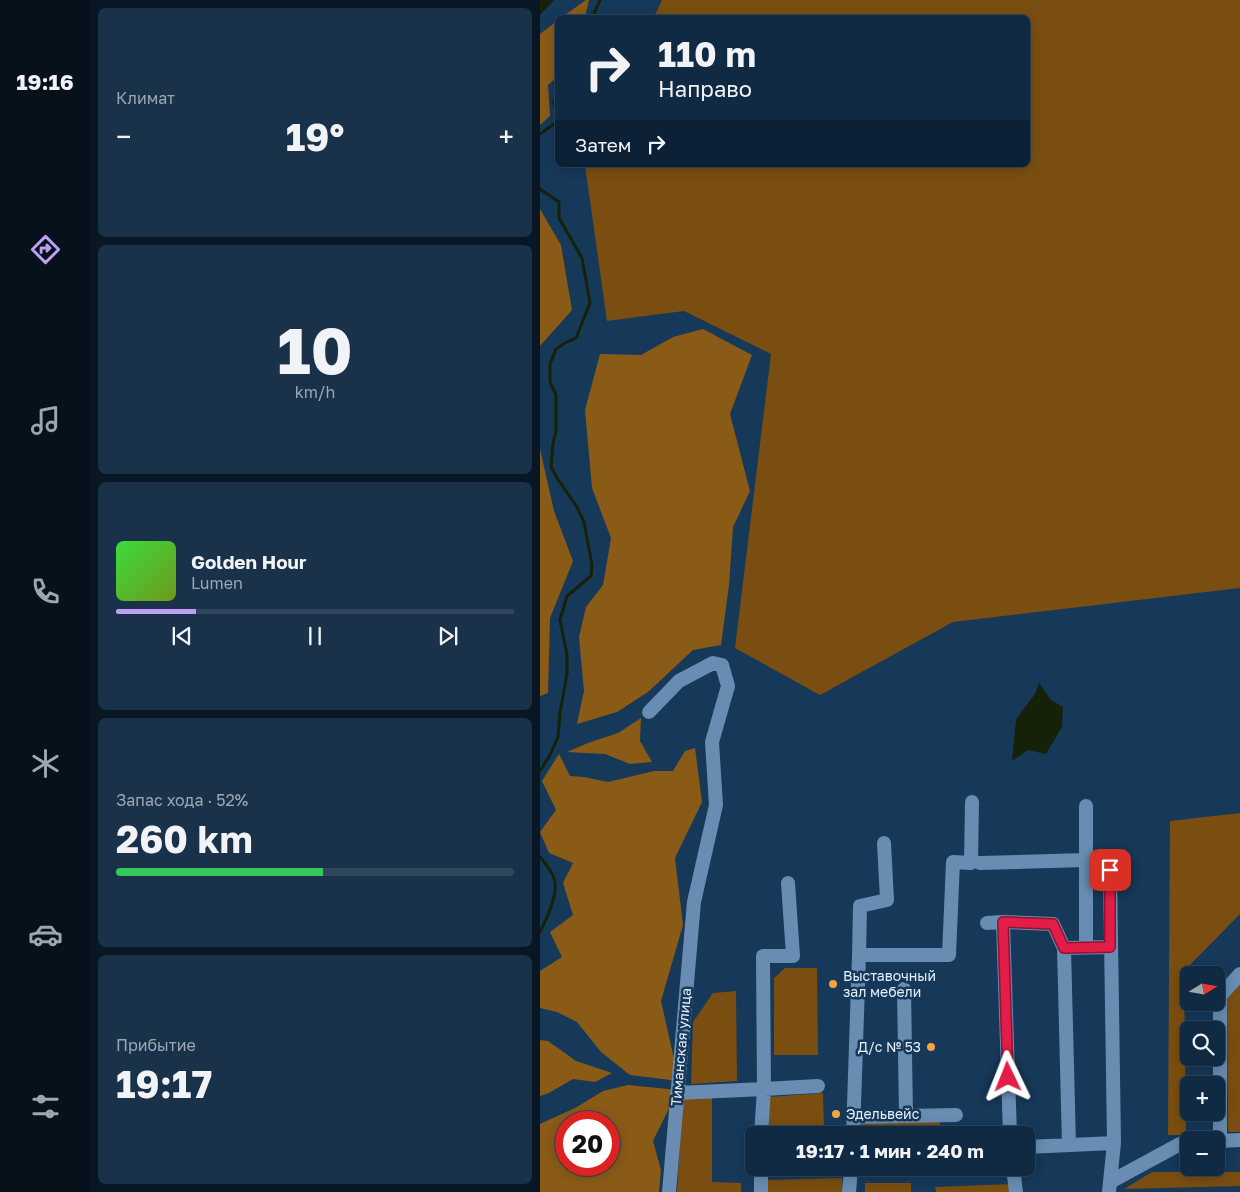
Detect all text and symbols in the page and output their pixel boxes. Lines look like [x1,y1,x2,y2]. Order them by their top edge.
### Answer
text: 110 m [658,33,756,75]
icon: right [575,35,640,100]
text: 19:16 [16,68,74,95]
text: Направо [658,75,752,102]
text: Климат [116,88,175,108]
text: 19° [286,114,344,159]
text: − [116,120,131,153]
text: + [499,120,514,153]
icon: right [642,130,670,158]
text: Затем [575,133,632,156]
icon: directions [28,232,63,267]
text: 10 [277,310,353,388]
text: km/h [295,382,335,402]
icon: music [28,403,63,438]
text: Golden Hour [191,550,306,573]
text: Lumen [191,573,243,593]
icon: phone [28,574,63,609]
icon: previous [168,622,196,650]
icon: pause [301,622,329,650]
icon: next [434,622,462,650]
icon: climate [28,746,63,781]
text: Запас хода · 52% [116,790,248,810]
text: 260 km [116,816,253,861]
pin [1089,849,1131,891]
icon: arrive [1096,856,1124,884]
icon: car [28,917,63,952]
north arrow [1180,966,1225,1011]
map controls [1180,966,1225,1176]
place label: Выставочный зал мебели [843,967,936,1000]
marker: Выставочный зал мебели [827,978,839,990]
street label: Тиманская улица [667,987,694,1107]
button: search [1180,1021,1225,1066]
text: Прибытие [116,1035,196,1055]
place label: Д/с № 53 [858,1038,921,1055]
marker: Д/с № 53 [925,1041,937,1053]
position arrow [981,1050,1033,1102]
text: 19:17 [116,1061,212,1106]
button: + [1180,1076,1225,1121]
icon: filters [28,1089,63,1124]
place label: Эдельвейс [846,1105,920,1122]
marker: Эдельвейс [830,1108,842,1120]
speed limit sign: 20 [555,1111,620,1176]
button: − [1180,1131,1225,1176]
text: 19:17 · 1 мин · 240 m [796,1139,984,1162]

